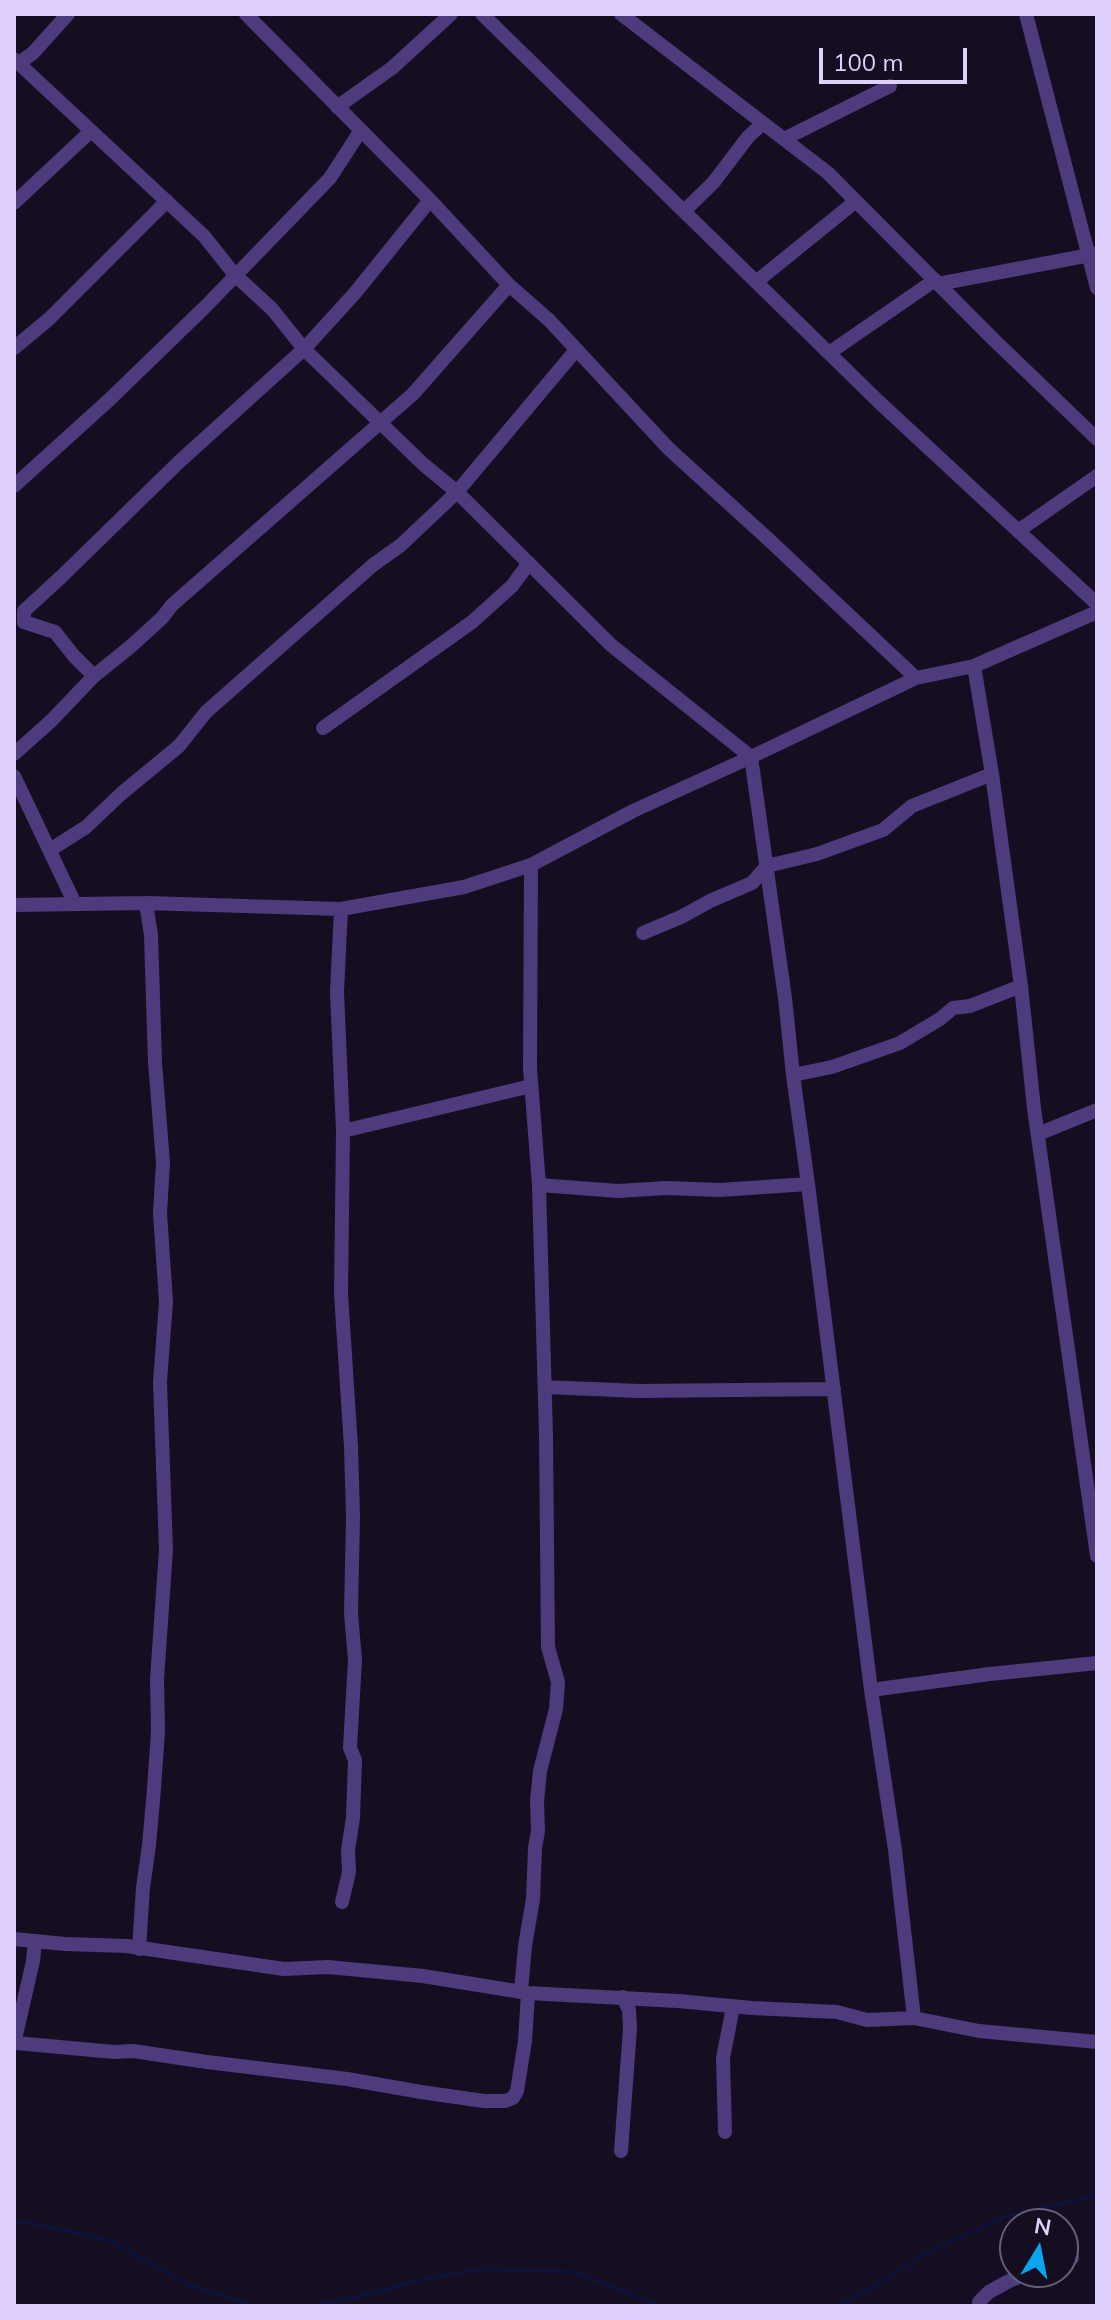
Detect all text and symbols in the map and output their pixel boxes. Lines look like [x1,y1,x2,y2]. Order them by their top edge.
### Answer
scale bar [823,32,971,82]
text: 100 m [833,47,904,77]
north arrow [999,2208,1079,2288]
text: N [1032,2211,1053,2242]

